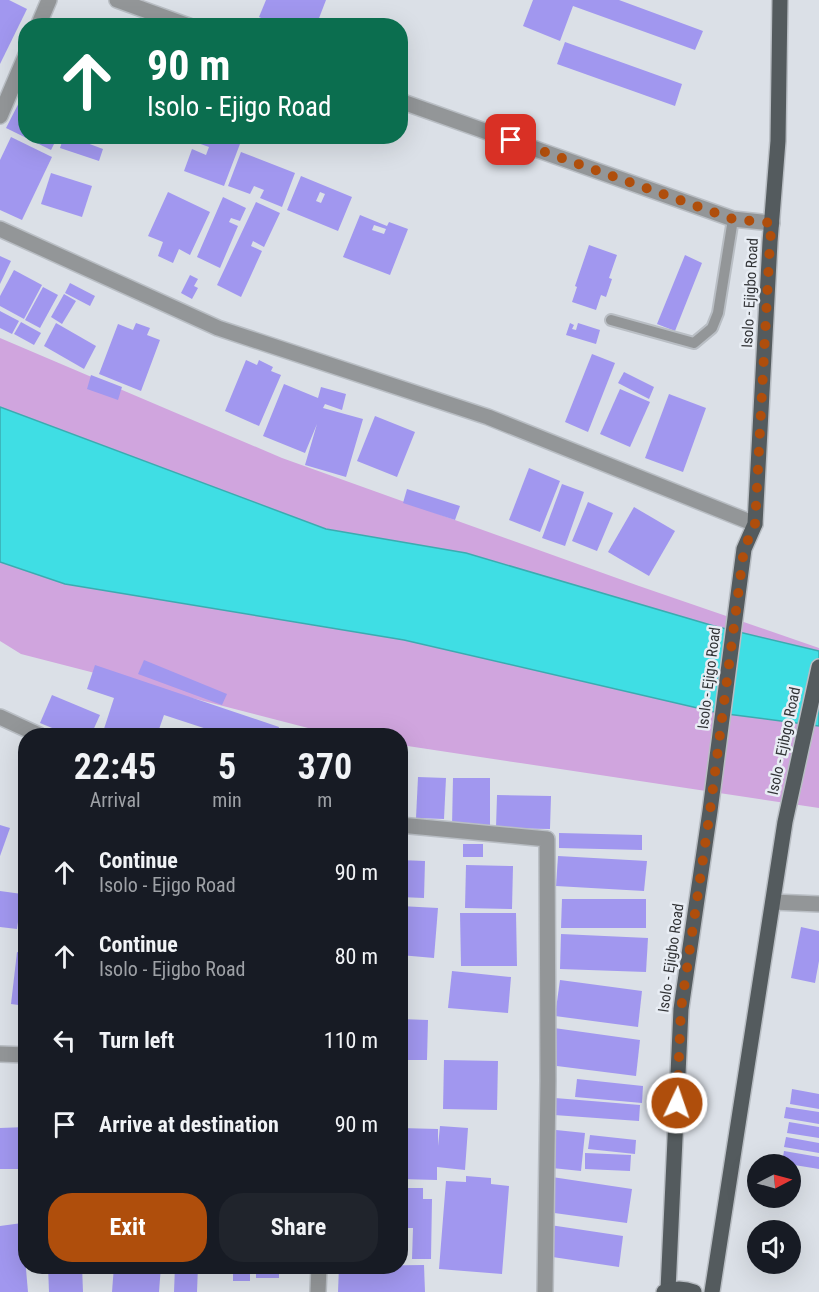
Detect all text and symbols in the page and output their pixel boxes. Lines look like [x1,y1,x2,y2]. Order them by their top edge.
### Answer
text: 90 m [147,41,230,90]
icon: ahead [48,42,126,120]
text: Isolo - Ejigo Road [147,91,331,123]
pin [485,114,536,165]
icon: arrive [494,123,527,156]
street label: Isolo - Ejigbo Road [738,238,762,348]
street label: Isolo - Ejigo Road [694,626,724,730]
street label: Isolo - Ejibgo Road [764,685,804,797]
text: 22:45 [74,746,156,788]
text: 5 [218,746,236,788]
text: 370 [298,746,352,788]
text: Arrival [90,788,141,812]
text: min [212,788,242,812]
text: m [317,788,332,812]
text: Continue [99,848,178,873]
icon: ahead [48,856,81,889]
text: 90 m [335,860,378,885]
text: Isolo - Ejigo Road [99,873,236,897]
street label: Isolo - Ejigbo Road [654,902,688,1014]
text: Continue [99,932,178,957]
icon: ahead [48,940,81,973]
text: 80 m [335,944,378,969]
text: Isolo - Ejigbo Road [99,957,245,981]
icon: left [48,1024,81,1057]
text: Turn left [99,1028,174,1053]
text: 110 m [324,1028,378,1053]
position arrow [645,1071,709,1135]
icon: arrive [48,1108,81,1141]
text: Arrive at destination [99,1112,279,1137]
text: 90 m [335,1112,378,1137]
north arrow [747,1154,801,1208]
map controls [747,1154,801,1274]
button: Exit [48,1193,207,1262]
button: Share [219,1193,378,1262]
button: sound [747,1220,801,1274]

